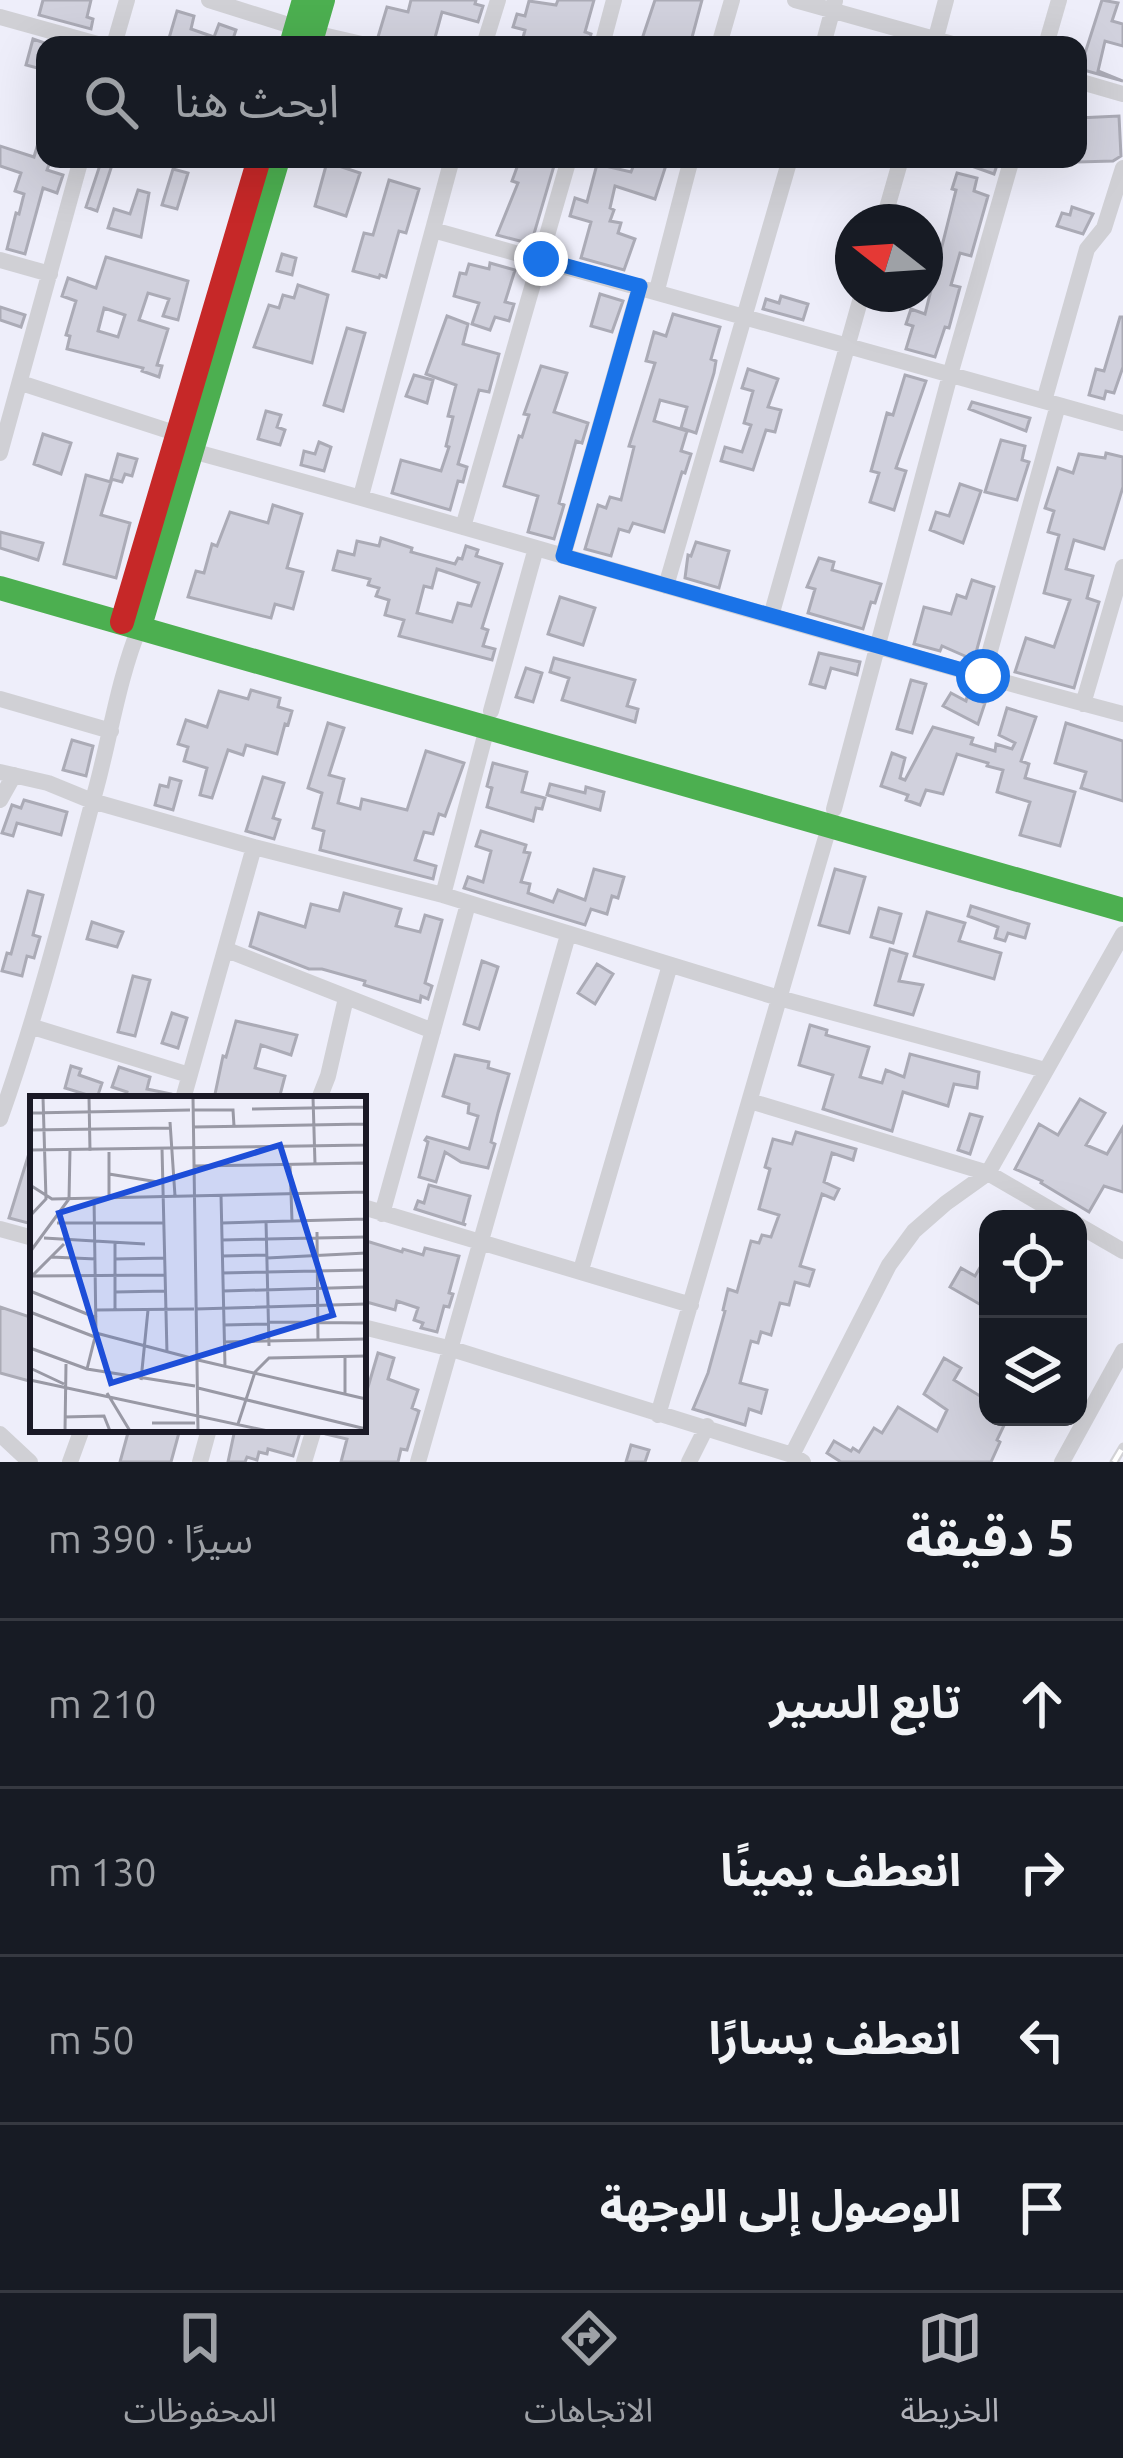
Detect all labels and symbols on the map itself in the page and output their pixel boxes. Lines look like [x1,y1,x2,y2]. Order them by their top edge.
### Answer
north arrow [835,204,943,312]
route end [514,232,568,286]
route start [956,649,1010,703]
inset map [30,1096,366,1432]

